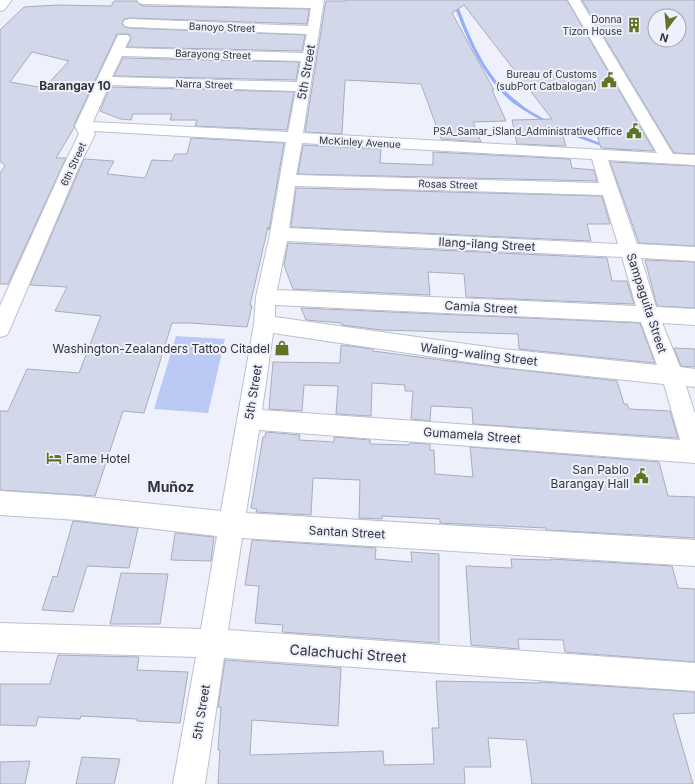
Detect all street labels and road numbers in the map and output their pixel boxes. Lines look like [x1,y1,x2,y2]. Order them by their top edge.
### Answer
street label: Banoyo Street [189,20,256,34]
street label: 5th Street [294,43,318,101]
street label: Barayong Street [175,47,252,61]
street label: Narra Street [175,77,234,91]
street label: McKinley Avenue [319,134,401,150]
street label: 6th Street [58,140,89,188]
street label: Rosas Street [418,177,479,191]
street label: Ilang-ilang Street [438,234,536,254]
street label: Sampaguita Street [624,251,670,355]
street label: Camia Street [444,298,518,316]
street label: Waling-waling Street [420,339,538,369]
street label: 5th Street [241,363,265,421]
street label: Gumamela Street [423,424,521,446]
street label: Santan Street [308,523,386,541]
street label: Calachuchi Street [289,640,407,666]
street label: 5th Street [189,683,213,741]

